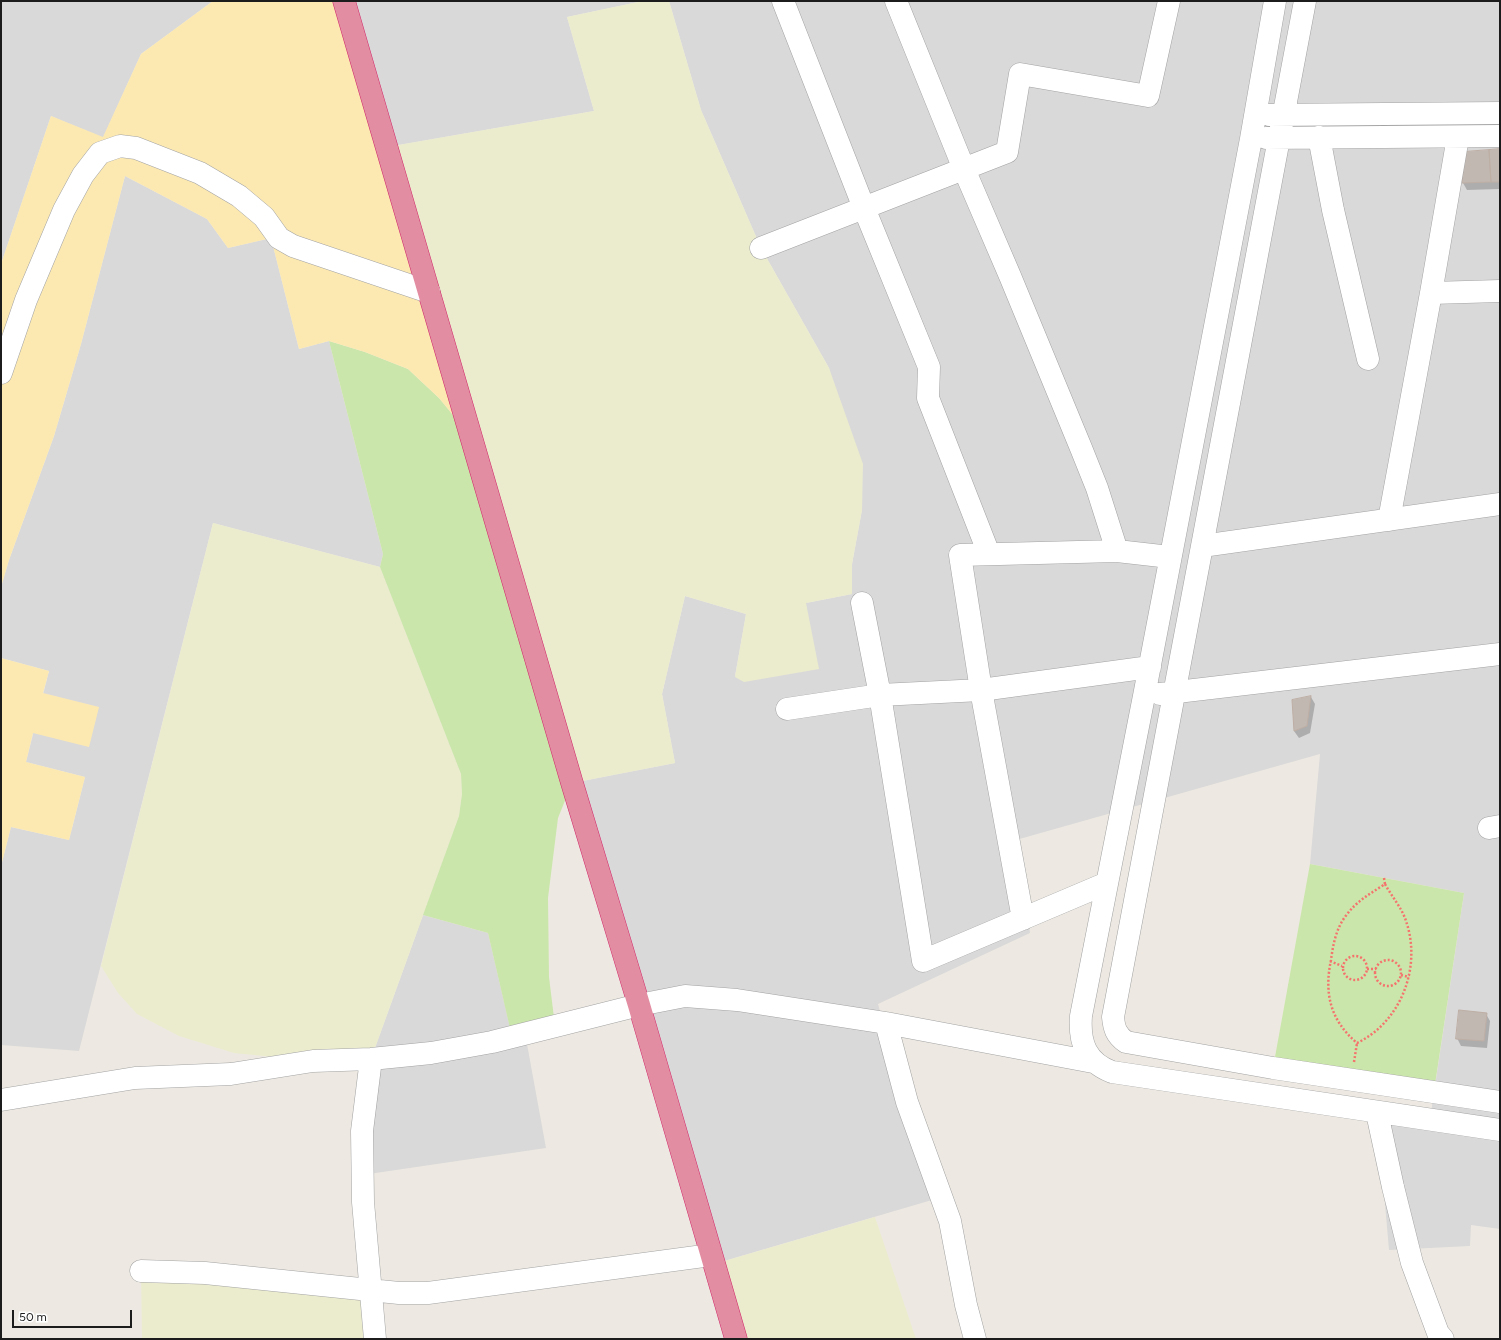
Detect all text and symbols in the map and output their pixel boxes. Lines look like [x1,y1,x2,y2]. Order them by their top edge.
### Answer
scale bar [14,1302,134,1328]
text: 50 m [19,1310,47,1324]

